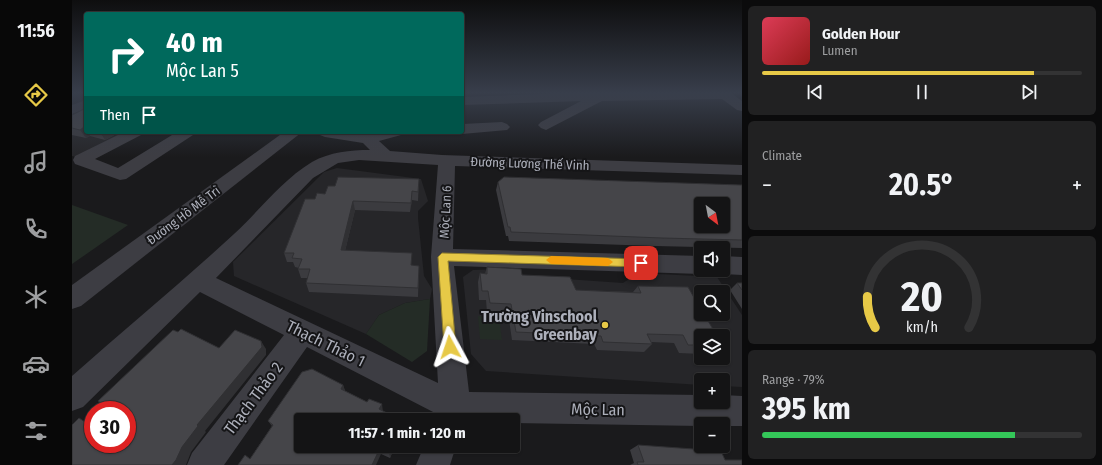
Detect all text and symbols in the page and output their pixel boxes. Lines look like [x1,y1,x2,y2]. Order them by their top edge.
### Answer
text: 11:56 [17,20,55,42]
text: Golden Hour [822,25,900,43]
text: 40 m [166,26,223,59]
icon: right [100,28,152,80]
text: Lumen [822,43,858,58]
text: Mộc Lan 5 [166,60,239,82]
icon: directions [22,81,50,109]
icon: previous [804,81,826,103]
icon: pause [911,81,933,103]
icon: next [1018,81,1040,103]
icon: arrive [138,104,160,126]
text: Then [100,106,130,124]
icon: music [22,148,50,176]
text: Climate [762,148,802,163]
street label: Đường Lương Thế Vinh [470,154,590,173]
text: 20.5° [889,167,955,203]
text: − [762,172,772,199]
text: + [1072,172,1082,199]
street label: Đường Hồ Mễ Trì [144,183,223,248]
street label: Mộc Lan 6 [437,185,454,239]
north arrow [694,197,730,233]
map controls [694,197,730,453]
icon: phone [22,215,50,243]
button: sound [694,241,730,277]
pin [624,246,658,280]
icon: arrive [630,252,652,274]
text: 20 [900,272,943,322]
icon: climate [22,283,50,311]
button: search [694,285,730,321]
place label: Trường Vinschool Greenbay [481,307,598,344]
street label: Thạch Thảo 1 [283,316,368,371]
text: km/h [906,318,938,335]
marker: Trường Vinschool Greenbay [600,320,610,330]
position arrow [429,326,471,368]
button: layers [694,329,730,365]
icon: car [22,350,50,378]
street label: Thạch Thảo 2 [220,358,287,438]
text: Range · 79% [762,372,824,387]
button: + [694,373,730,409]
text: 395 km [762,391,851,427]
street label: Mộc Lan [571,400,625,419]
speed limit sign: 30 [84,401,136,453]
icon: filters [22,417,50,445]
button: − [694,417,730,453]
text: 11:57 · 1 min · 120 m [348,424,466,442]

